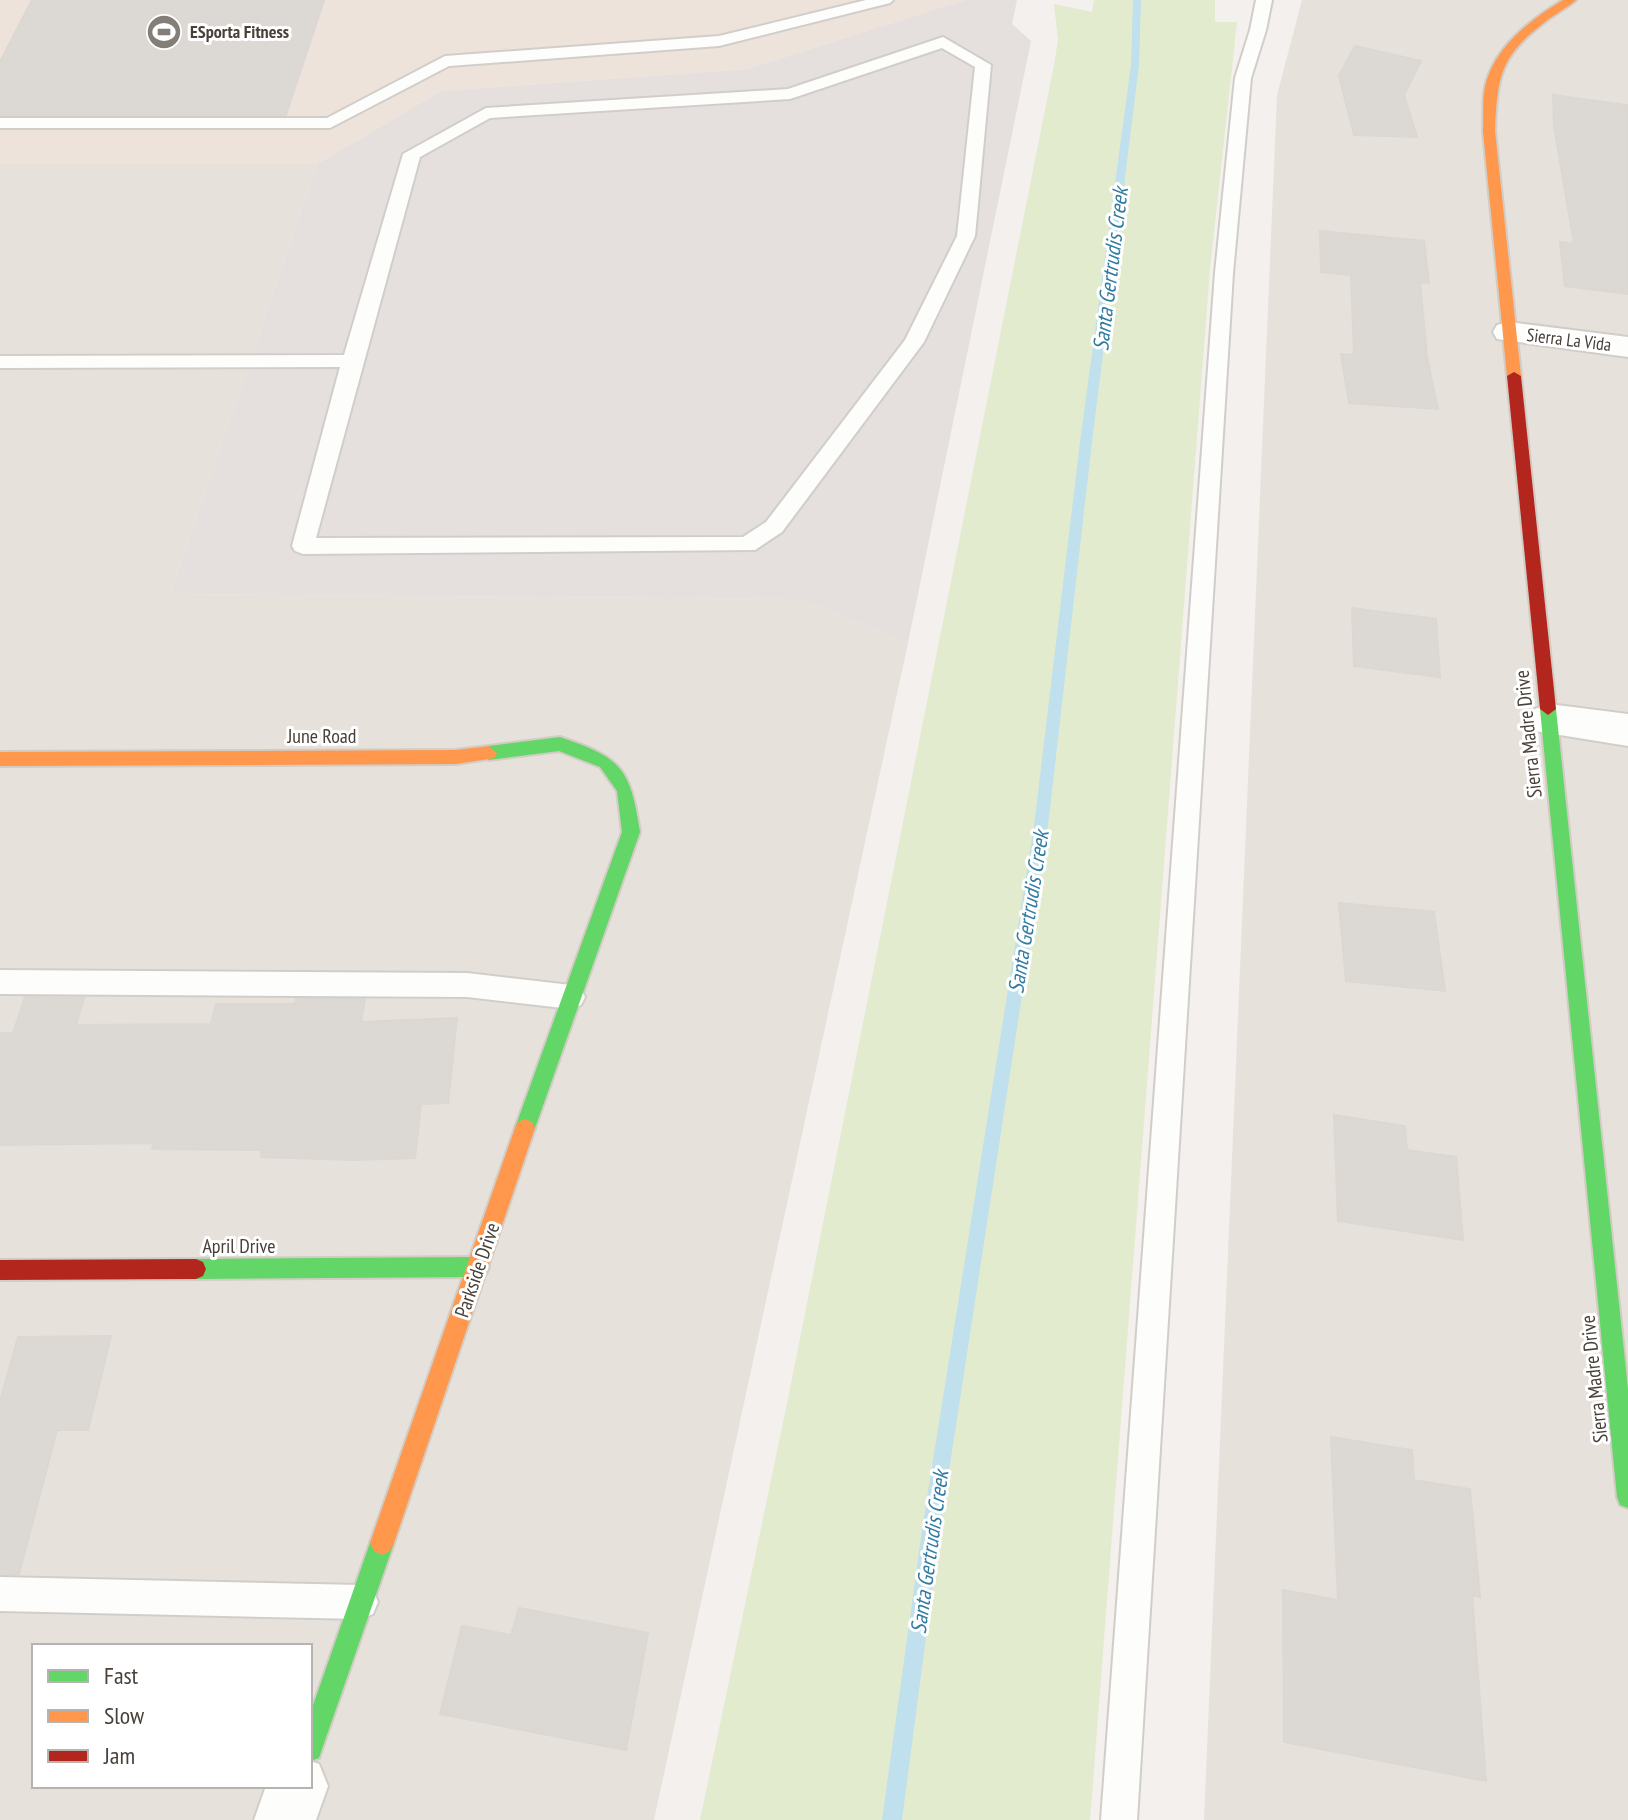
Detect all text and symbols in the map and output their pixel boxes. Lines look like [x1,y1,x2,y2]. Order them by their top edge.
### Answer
sports icon: ESporta Fitness [145,13,183,51]
place label: ESporta Fitness [190,20,289,43]
water label: Santa Gertrudis Creek [1086,183,1134,352]
street label: Sierra La Vida [1525,323,1613,356]
street label: Sierra Madre Drive [1508,669,1548,799]
street label: June Road [287,723,356,749]
water label: Santa Gertrudis Creek [1001,826,1055,995]
street label: Parkside Drive [449,1219,505,1321]
street label: April Drive [202,1233,276,1259]
street label: Sierra Madre Drive [1574,1314,1614,1444]
water label: Santa Gertrudis Creek [904,1466,955,1635]
legend [32,1644,312,1788]
text: Fast [104,1660,139,1691]
text: Slow [104,1700,145,1731]
text: Jam [103,1740,135,1771]

